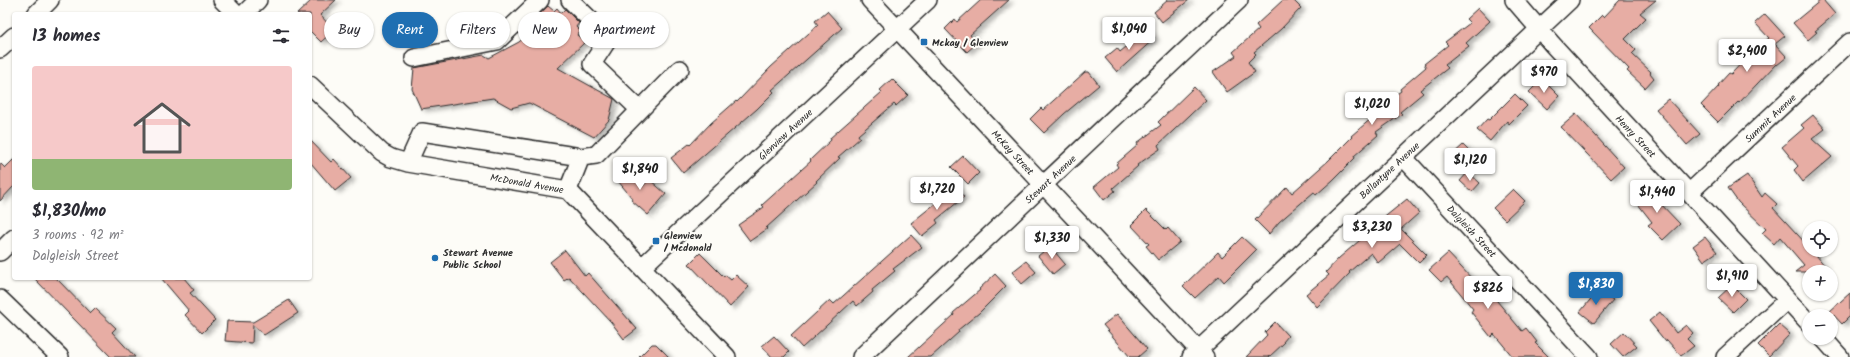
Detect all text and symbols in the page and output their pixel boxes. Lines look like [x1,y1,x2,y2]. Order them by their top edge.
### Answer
chip: Buy [324,12,374,48]
chip: Rent [382,12,438,48]
chip: Filters [446,12,510,48]
chip: New [518,12,571,48]
chip: Apartment [579,12,669,48]
pin: $1,040 [1096,17,1162,51]
text: $1,040 [1111,19,1147,40]
text: 13 homes [32,23,100,50]
icon: filters [270,25,292,47]
place label: Mckay / Glenview [932,35,1009,51]
marker: Mckay / Glenview [919,37,929,47]
pin: $2,400 [1714,39,1780,73]
text: $2,400 [1727,41,1767,62]
pin: $970 [1520,60,1568,94]
text: $970 [1530,62,1558,83]
street label: Summit Avenue [1741,90,1801,147]
icon: home [126,92,198,164]
pin: $1,020 [1339,92,1405,126]
text: $1,020 [1354,94,1390,115]
street label: Glenview Avenue [755,105,817,164]
street label: Henry Street [1611,112,1660,162]
street label: McKay Street [987,126,1038,179]
street label: Ballantyne Avenue [1356,138,1424,203]
pin: $1,120 [1437,148,1503,182]
text: $1,120 [1453,150,1487,171]
street label: Stewart Avenue [1021,151,1081,208]
pin: $1,840 [607,157,673,191]
text: $1,840 [622,159,658,180]
street label: McDonald Avenue [489,170,565,198]
pin: $1,720 [904,177,970,211]
text: $1,720 [919,179,955,200]
pin: $1,440 [1624,180,1690,214]
text: $1,440 [1639,182,1675,203]
text: $1,830/mo [32,198,106,225]
street label: Dalgleish Street [1443,202,1500,262]
pin: $3,230 [1339,215,1405,249]
text: $3,230 [1352,217,1392,238]
map controls [1802,221,1838,345]
button: locate [1802,221,1838,257]
text: 3 rooms · 92 m² [32,225,124,246]
pin: $1,330 [1019,226,1085,260]
place label: Glenview / Mcdonald [663,228,712,256]
text: $1,330 [1034,228,1070,249]
marker: Glenview / Mcdonald [651,236,661,246]
place label: Stewart Avenue Public School [443,245,513,273]
text: Dalgleish Street [32,246,119,267]
marker: Stewart Avenue Public School [430,253,440,263]
pin: $1,910 [1699,264,1765,298]
button: + [1802,265,1838,301]
text: $1,910 [1716,266,1748,287]
pin: $1,830 [1563,272,1629,306]
text: $1,830 [1578,274,1614,295]
pin: $826 [1464,276,1512,310]
text: $826 [1473,278,1503,299]
button: − [1802,309,1838,345]

